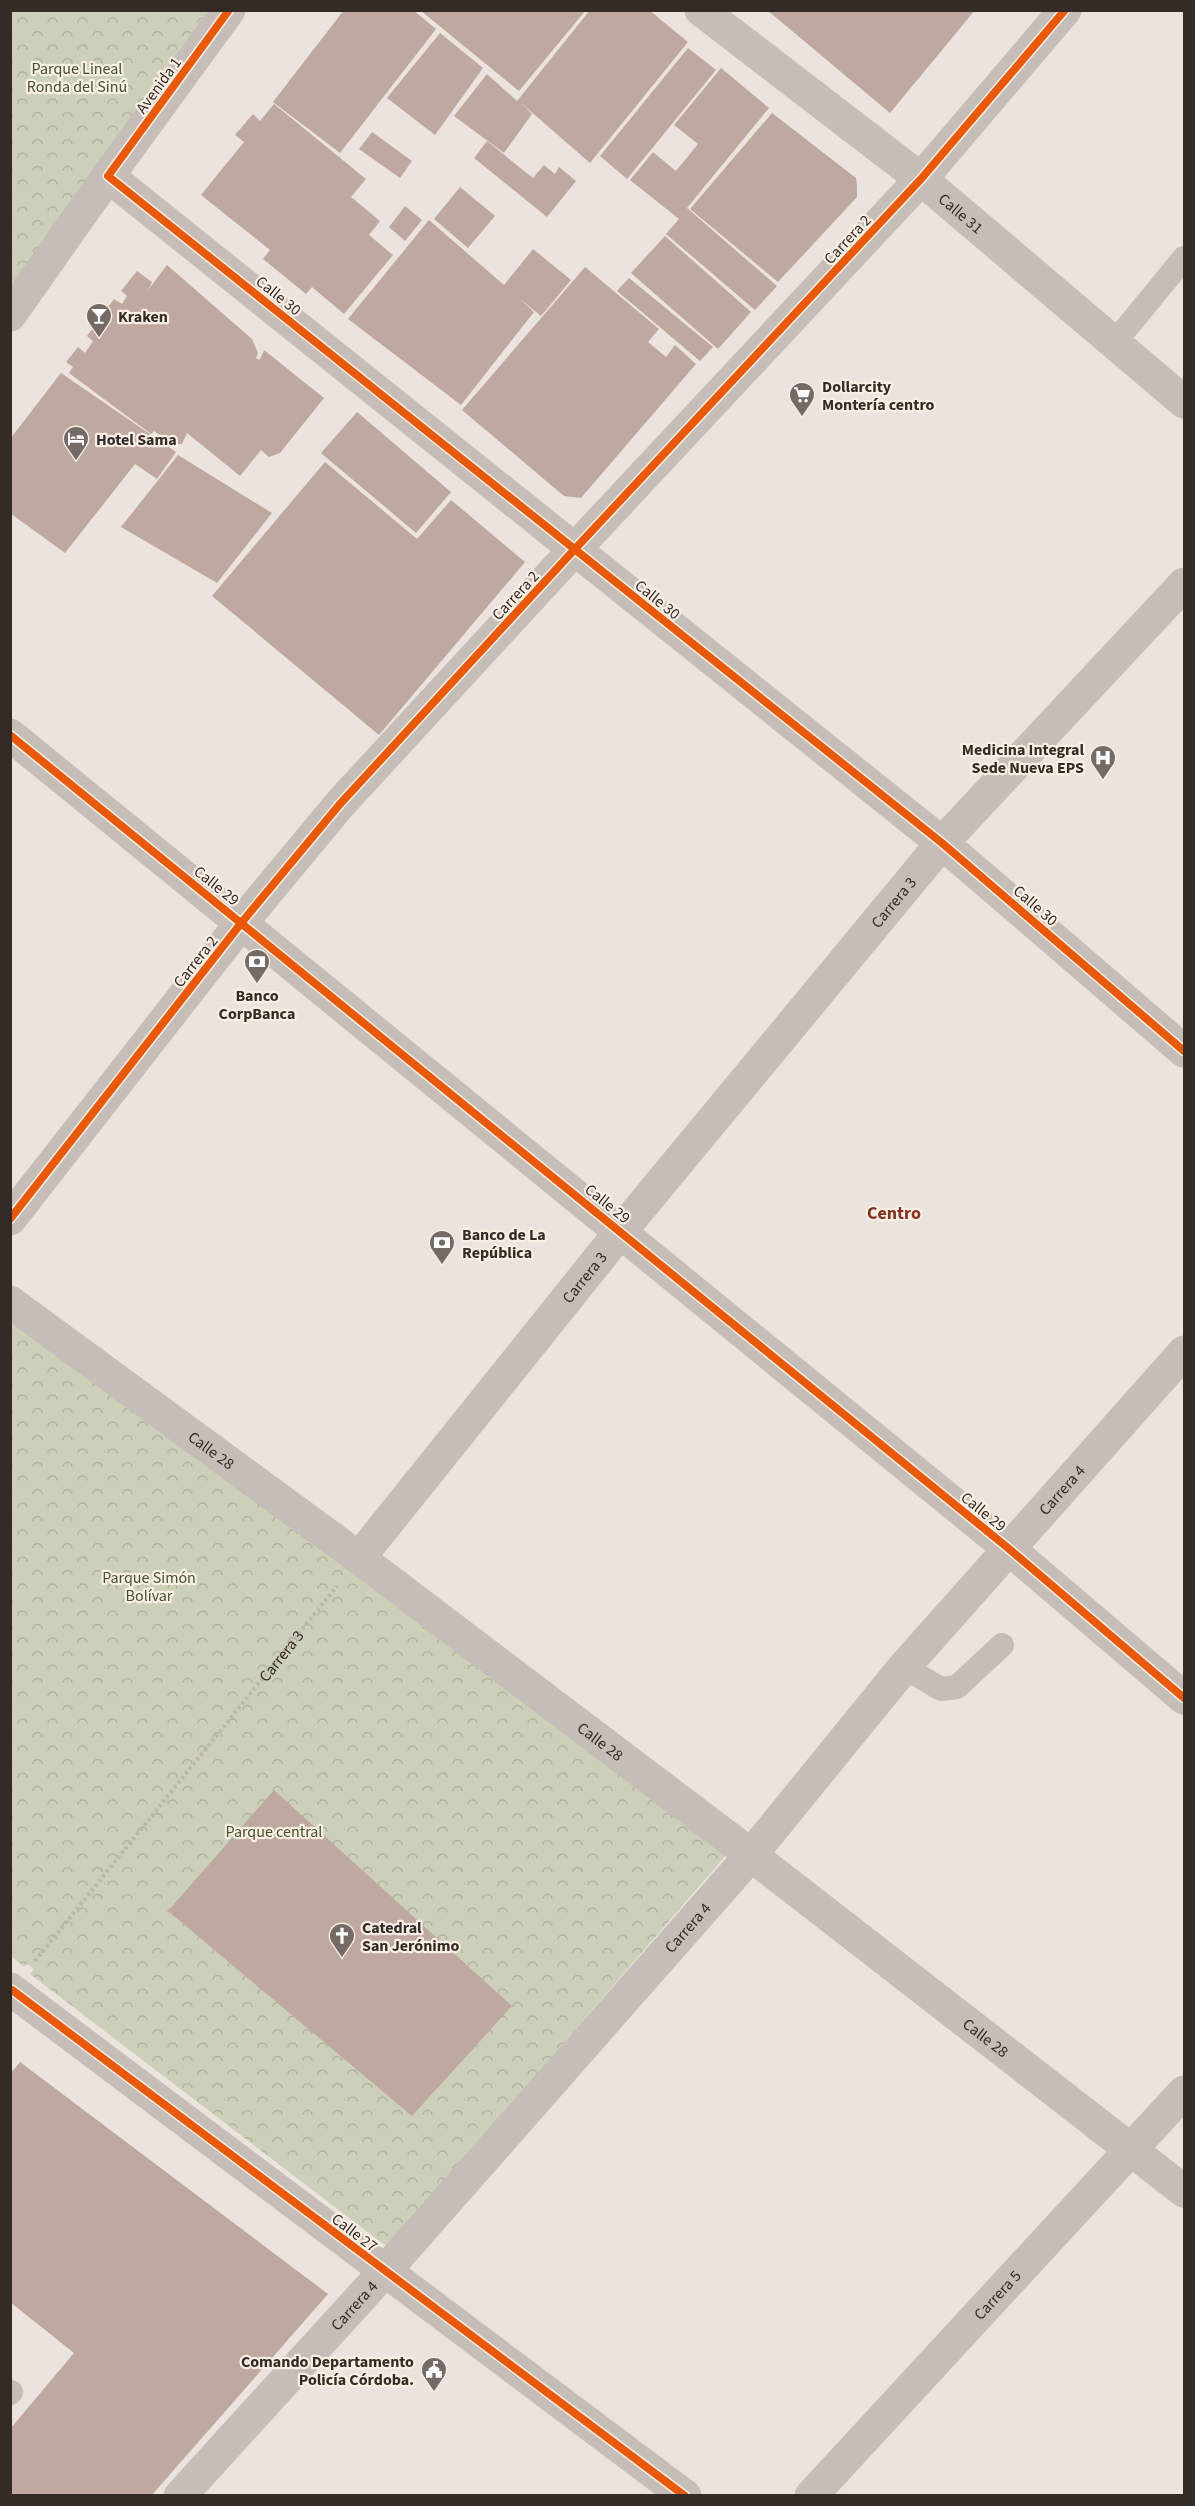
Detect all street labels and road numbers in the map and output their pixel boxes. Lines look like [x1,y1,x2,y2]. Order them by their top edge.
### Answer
street label: Avenida 1 [131,53,187,118]
street label: Calle 31 [933,188,988,239]
street label: Carrera 2 [819,210,876,269]
street label: Calle 30 [251,271,306,321]
street label: Carrera 2 [487,566,544,625]
street label: Calle 30 [630,575,685,625]
street label: Calle 29 [189,861,244,911]
street label: Carrera 3 [866,872,922,933]
street label: Calle 30 [1008,880,1062,931]
street label: Carrera 2 [169,931,223,992]
street label: Calle 29 [580,1179,635,1229]
street label: Carrera 3 [557,1247,612,1308]
street label: Calle 28 [183,1426,239,1475]
street label: Carrera 4 [1034,1460,1091,1520]
street label: Calle 29 [956,1487,1011,1537]
street label: Carrera 3 [254,1626,309,1687]
street label: Calle 28 [572,1717,628,1767]
street label: Carrera 4 [660,1898,716,1958]
street label: Calle 28 [958,2013,1013,2063]
street label: Calle 27 [327,2208,382,2257]
street label: Carrera 5 [969,2266,1026,2325]
street label: Carrera 4 [326,2276,383,2336]

